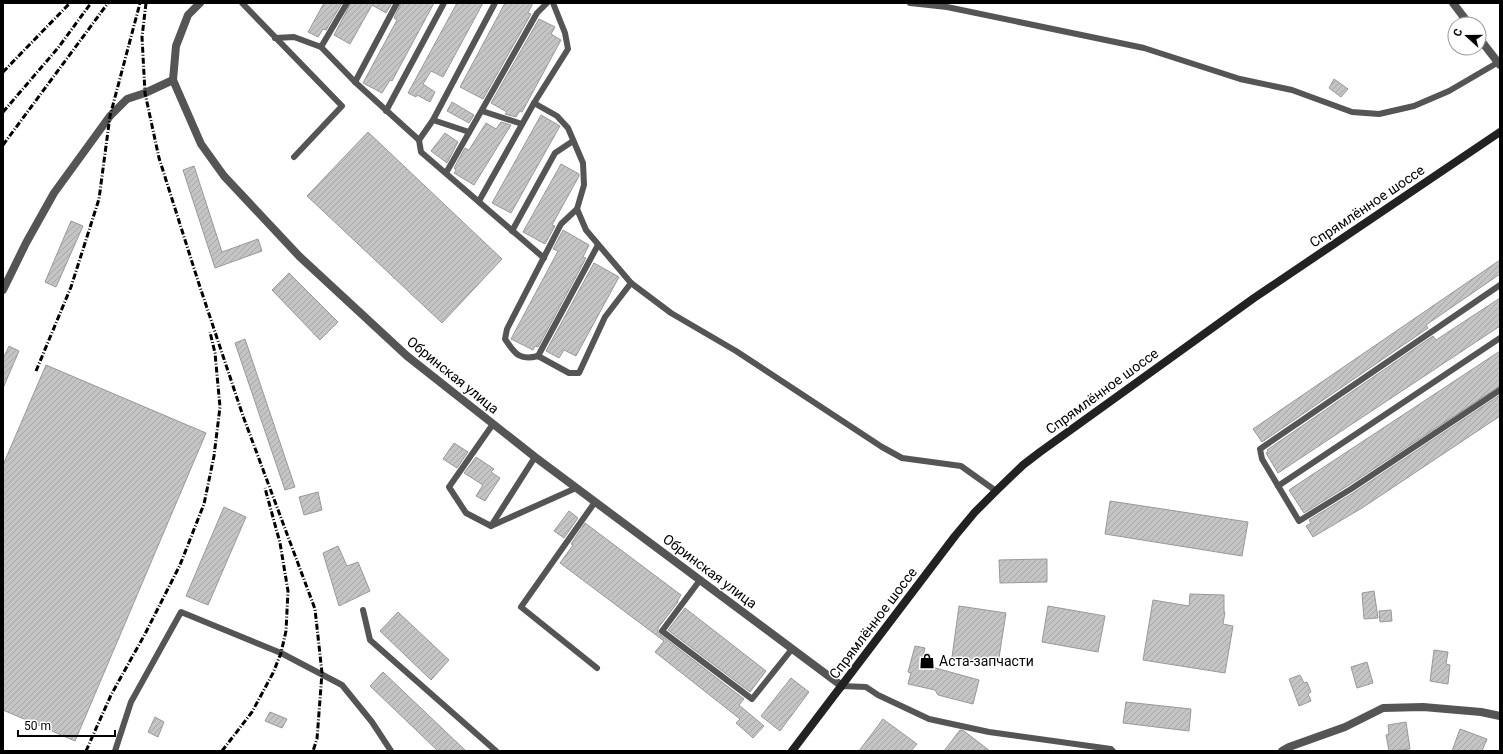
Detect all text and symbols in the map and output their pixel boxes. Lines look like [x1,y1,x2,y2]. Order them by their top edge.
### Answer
north arrow [1447,16,1487,56]
text: С [1451,27,1465,38]
street label: Спрямлённое шоссе [1307,162,1427,250]
street label: Обринская улица [404,333,502,417]
street label: Спрямлённое шоссе [1043,345,1161,437]
street label: Обринская улица [660,530,760,612]
street label: Спрямлённое шоссе [826,564,920,682]
shop icon: Аста-запчасти [918,652,936,670]
place label: Аста-запчасти [939,653,1034,669]
scale bar [18,712,115,738]
text: 50 m [24,719,51,733]

